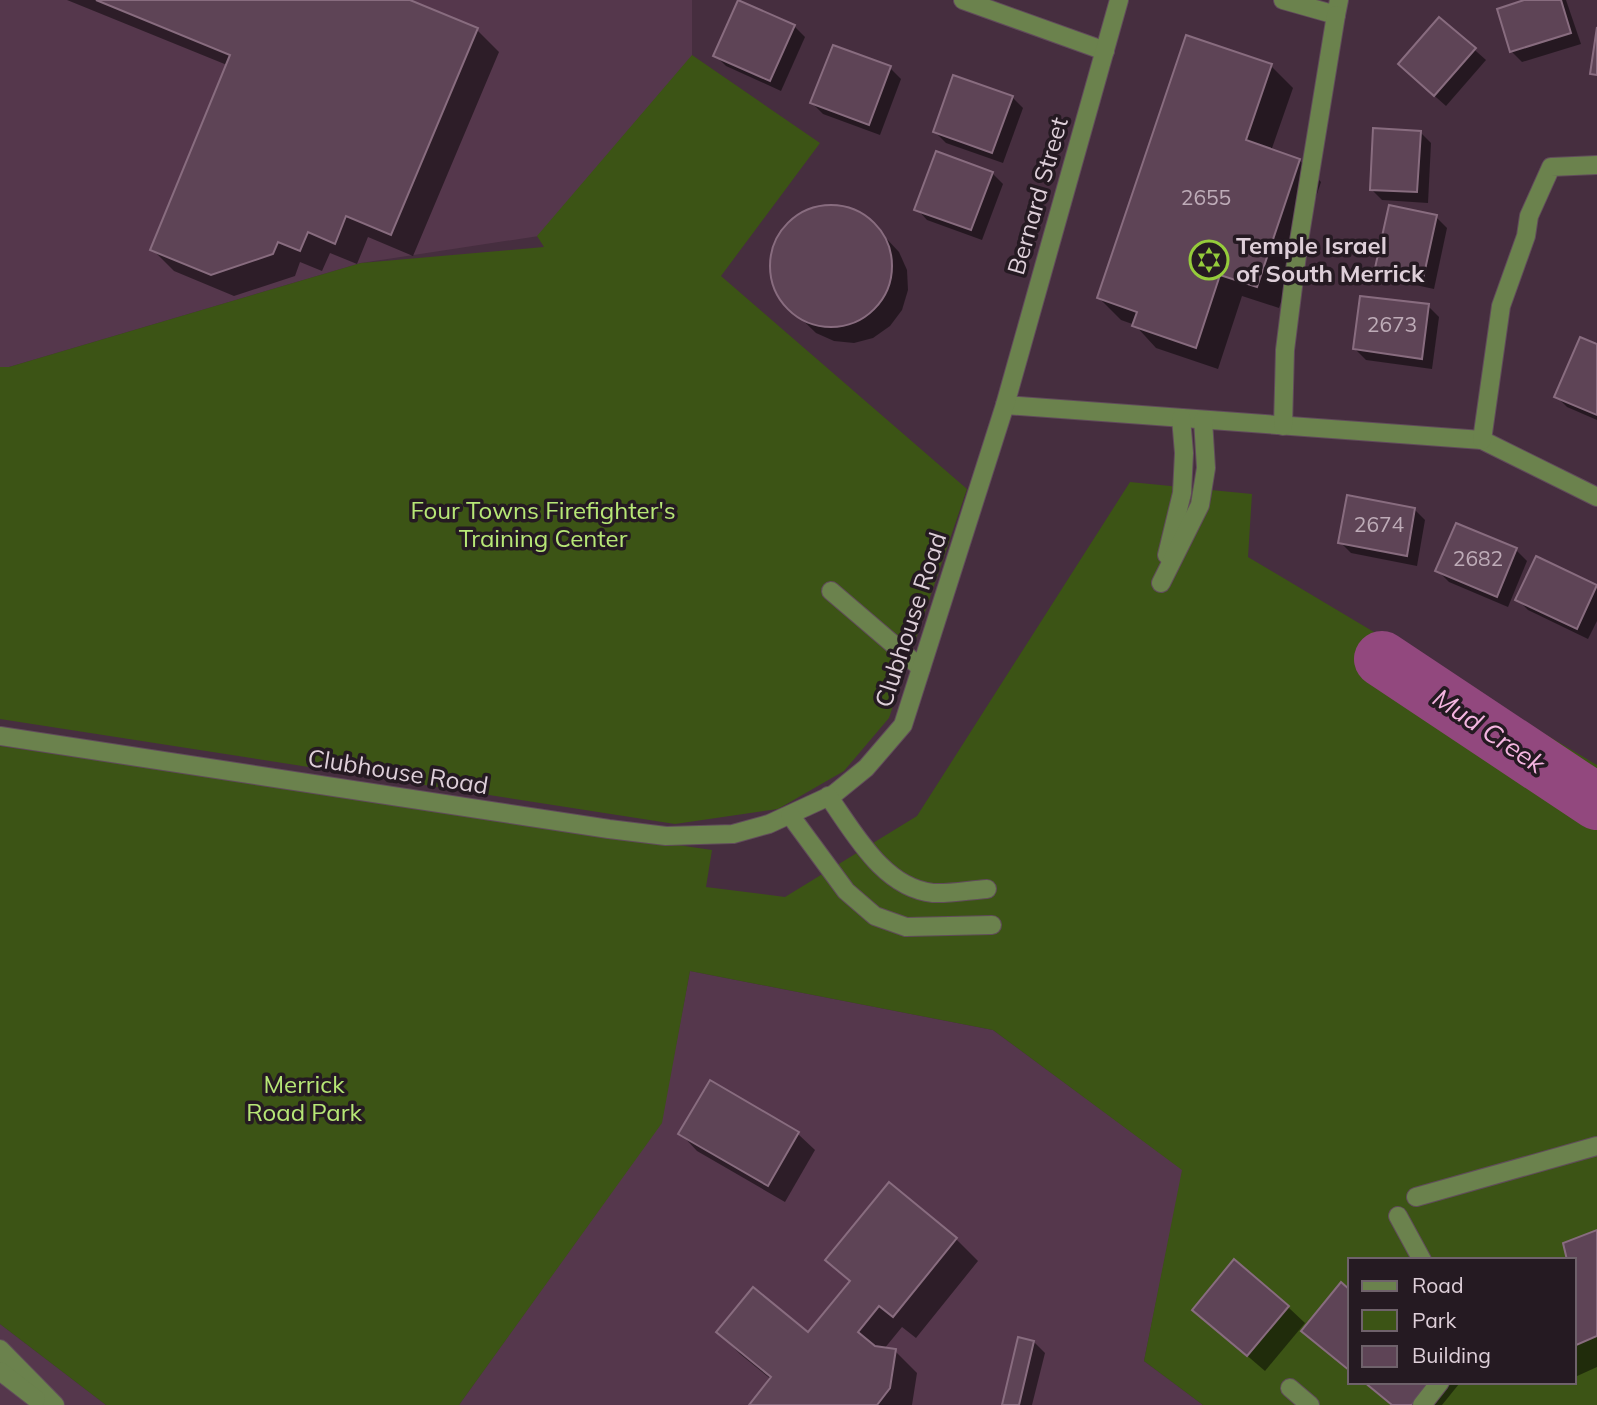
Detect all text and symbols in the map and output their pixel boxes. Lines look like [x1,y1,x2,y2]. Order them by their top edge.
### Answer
street label: Bernard Street [1000,114,1074,278]
house number: 2655 [1181,184,1231,210]
place label: Temple Israel of South Merrick [1236,230,1425,288]
synagogue icon: Temple Israel of South Merrick [1188,239,1230,281]
house number: 2673 [1367,311,1417,337]
park label: Four Towns Firefighter's Training Center [410,495,676,553]
house number: 2674 [1354,511,1405,537]
street label: Clubhouse Road [868,528,952,711]
house number: 2682 [1453,545,1503,571]
water label: Mud Creek [1427,681,1552,781]
street label: Clubhouse Road [306,742,490,800]
park label: Merrick Road Park [246,1069,362,1127]
legend [1348,1258,1576,1384]
text: Road [1412,1272,1463,1298]
text: Park [1412,1307,1456,1333]
text: Building [1412,1342,1491,1368]

